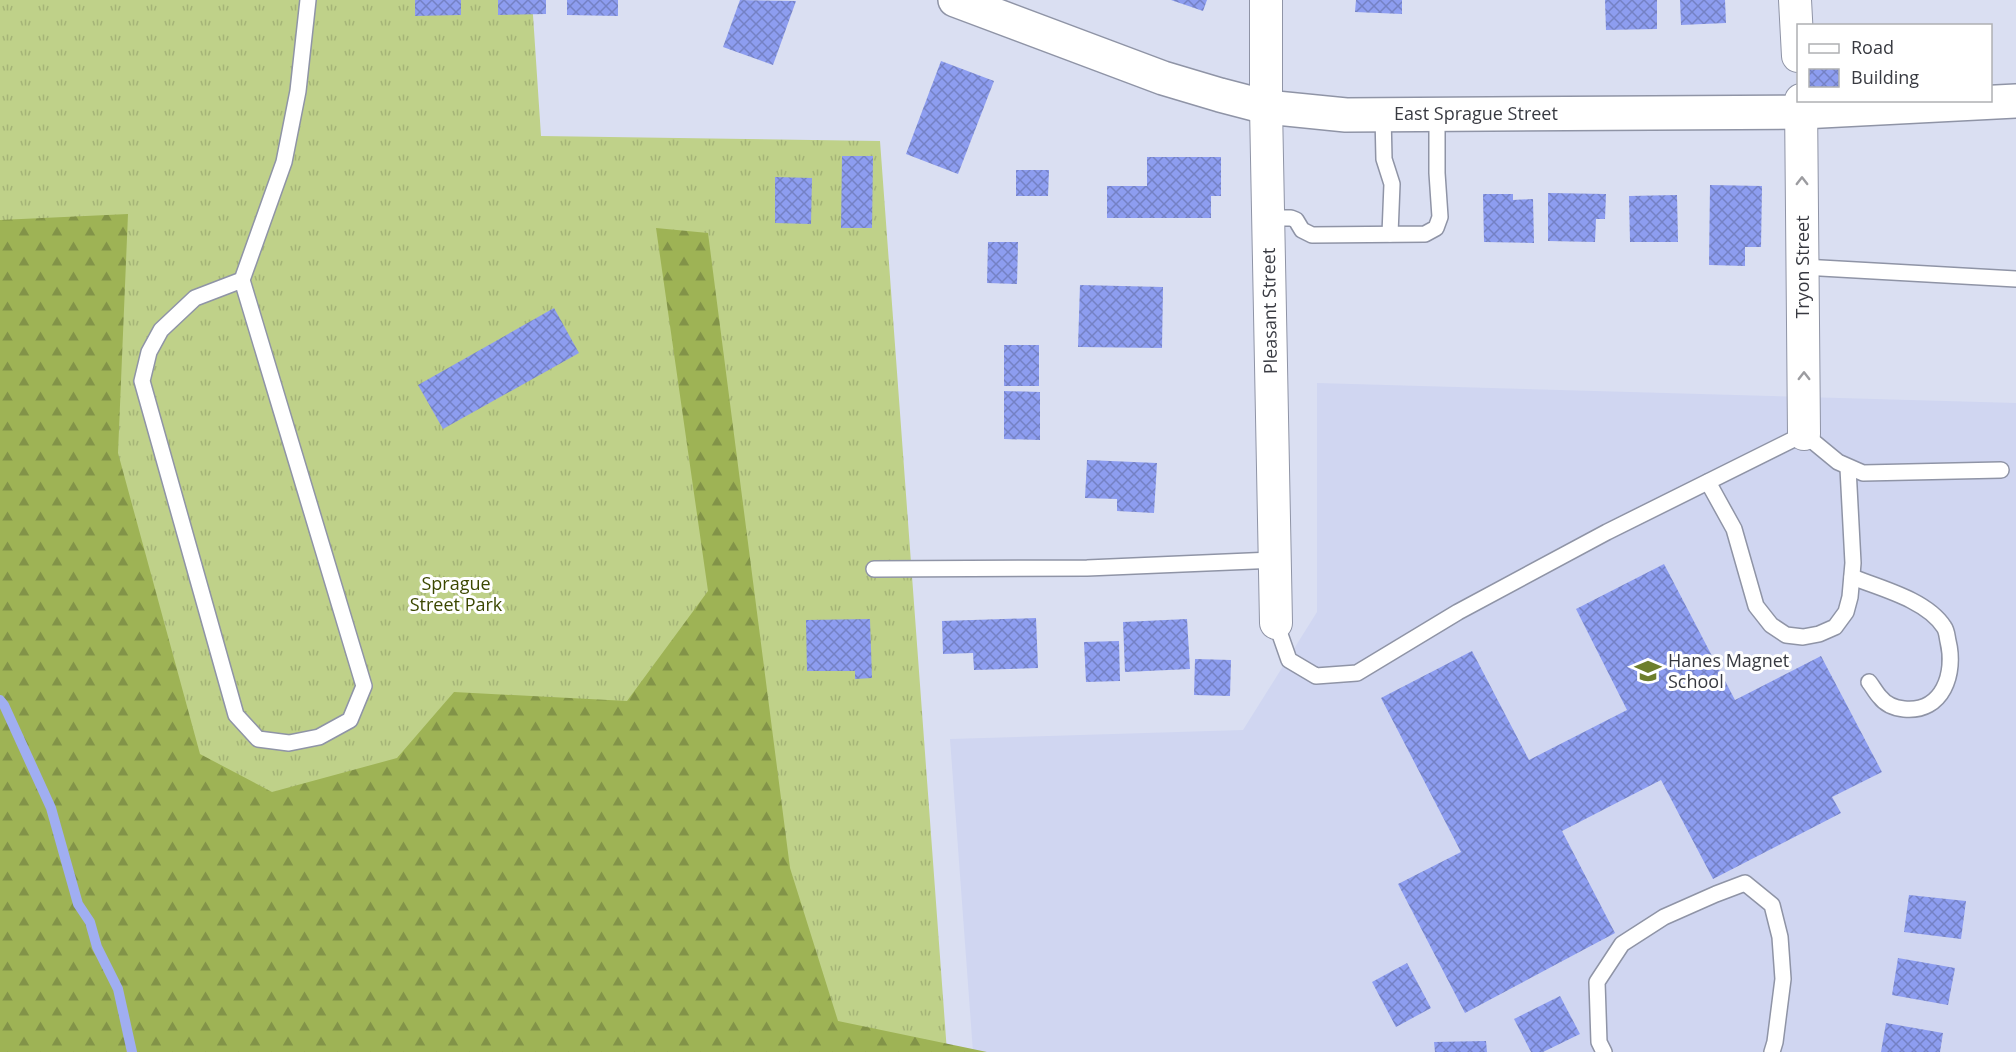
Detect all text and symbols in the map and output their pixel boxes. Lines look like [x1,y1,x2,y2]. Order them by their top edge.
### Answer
legend [1797,24,1992,102]
text: Road [1851,35,1894,59]
text: Building [1851,65,1919,89]
street label: East Sprague Street [1394,101,1558,125]
one-way arrow [1796,176,1808,185]
street label: Tryon Street [1790,215,1814,319]
street label: Pleasant Street [1256,248,1282,374]
one-way arrow [1798,371,1810,380]
park label: Sprague Street Park [410,571,503,616]
place label: Hanes Magnet School [1668,648,1789,693]
school or university icon: Hanes Magnet School [1633,656,1663,686]

